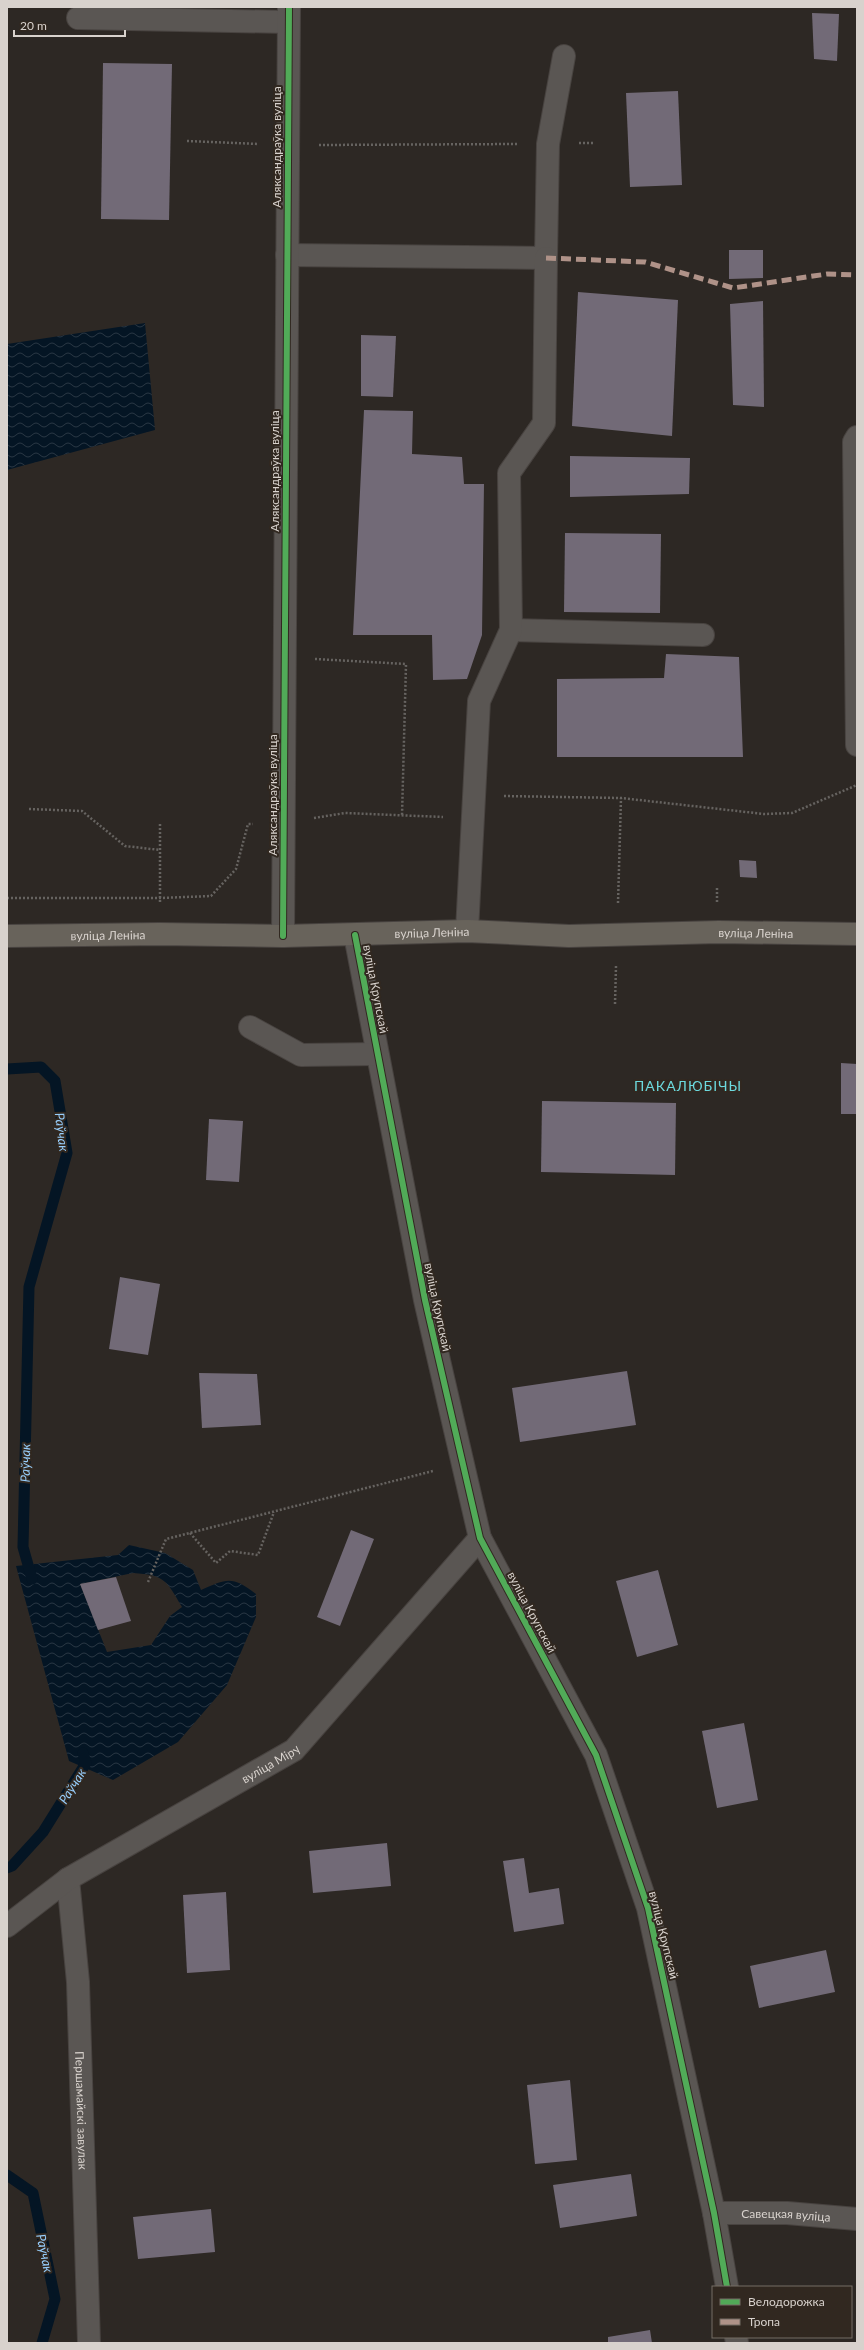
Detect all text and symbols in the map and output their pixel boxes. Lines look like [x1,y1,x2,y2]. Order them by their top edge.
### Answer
scale bar [14,12,125,38]
text: 20 m [20,18,47,33]
street label: Аляксандраўка вуліца [269,86,284,208]
street label: Аляксандраўка вуліца [267,410,282,532]
street label: Аляксандраўка вуліца [265,734,280,856]
street label: вуліца Леніна [394,923,470,940]
street label: вуліца Леніна [718,924,793,941]
street label: вуліца Леніна [70,927,146,943]
street label: вуліца Крупскай [360,943,392,1035]
district label: ПАКАЛЮБІЧЫ [634,1077,742,1094]
water label: Раўчак [52,1112,72,1153]
street label: вуліца Крупскай [421,1261,455,1353]
water label: Раўчак [17,1443,33,1483]
street label: вуліца Крупскай [504,1569,560,1655]
street label: вуліца Міру [239,1741,303,1786]
water label: Раўчак [55,1765,89,1807]
street label: вуліца Крупскай [646,1890,682,1981]
street label: Першамайскі завулак [73,2051,91,2171]
street label: Савецкая вуліца [741,2206,831,2224]
water label: Раўчак [33,2232,57,2274]
legend [712,2286,852,2338]
text: Велодорожка [748,2294,825,2309]
text: Тропа [748,2314,780,2329]

